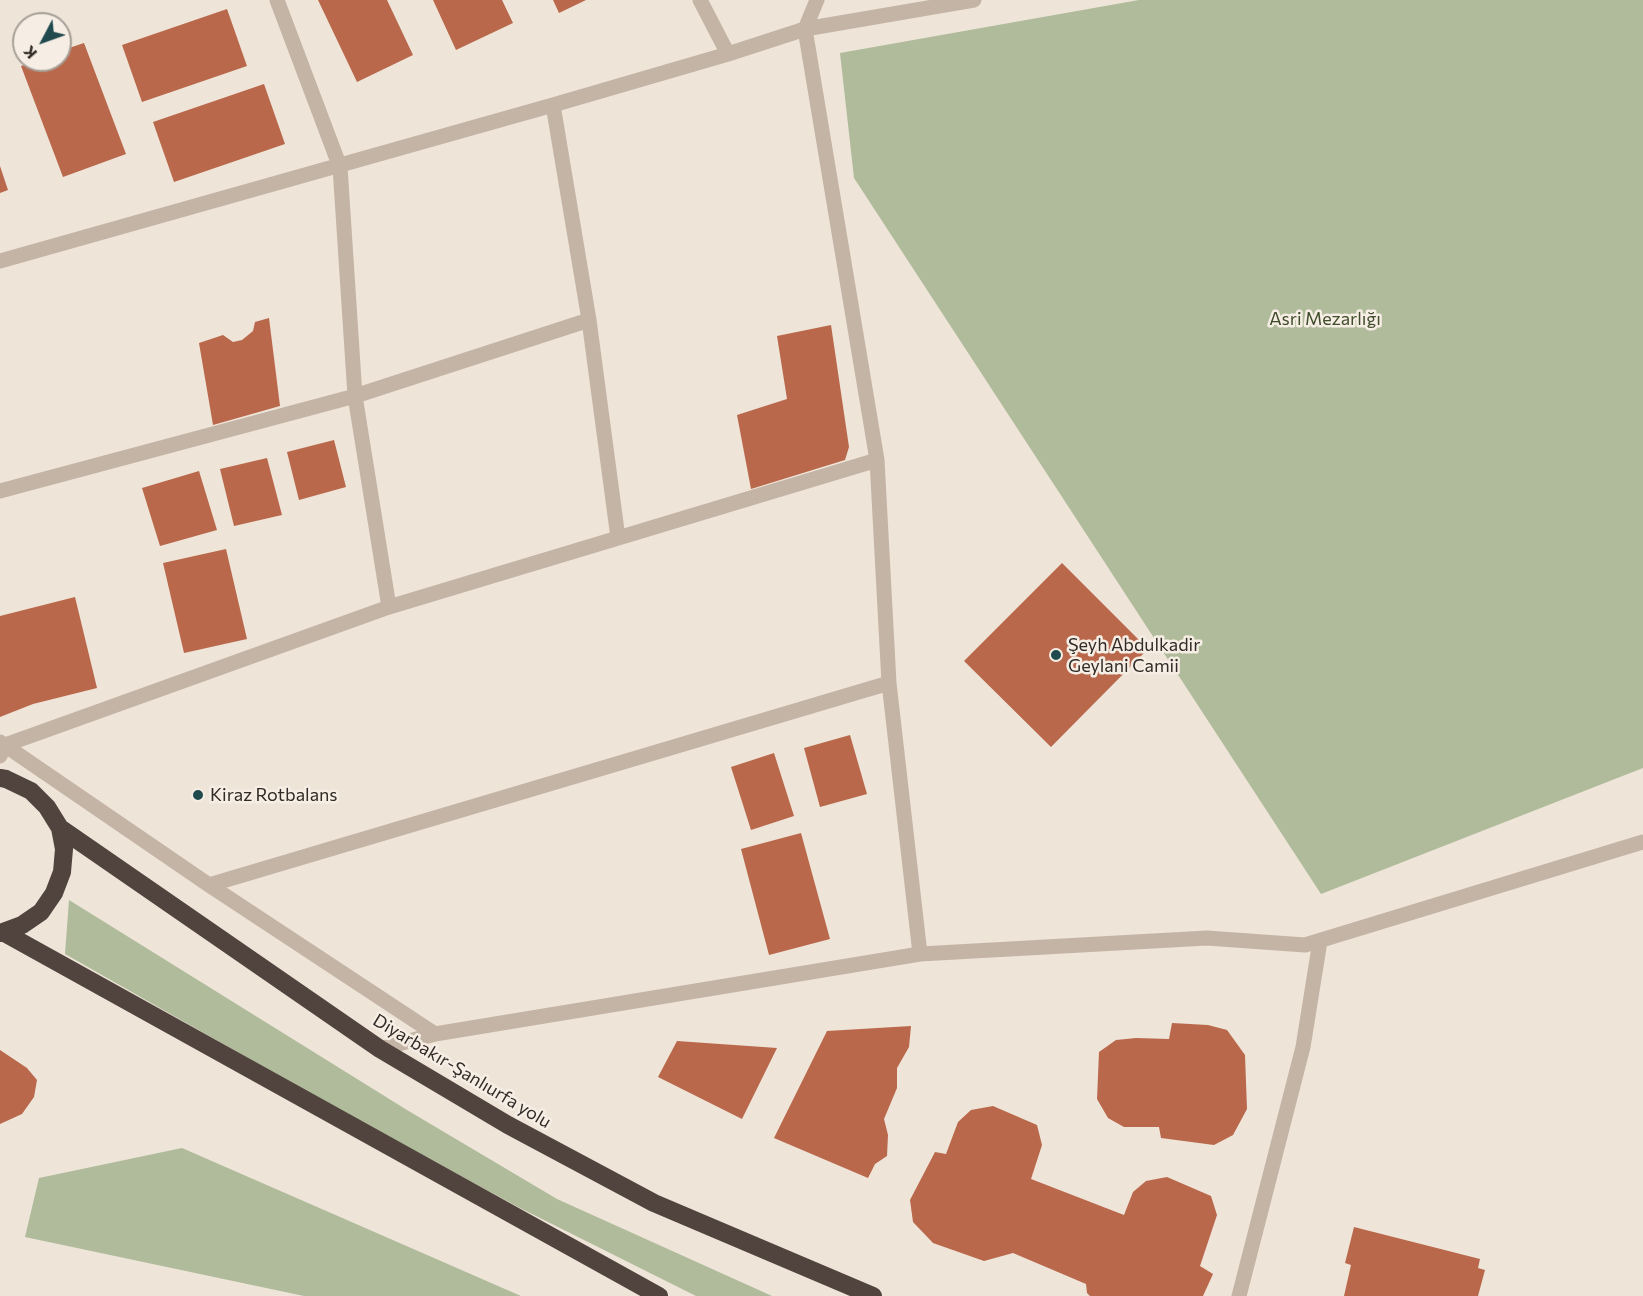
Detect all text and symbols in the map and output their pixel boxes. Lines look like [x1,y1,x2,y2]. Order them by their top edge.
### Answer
north arrow [12,12,72,72]
text: K [19,42,40,63]
park label: Asri Mezarlığı [1269,308,1381,330]
place label: Şeyh Abdulkadir Geylani Camii [1068,634,1200,676]
marker: Şeyh Abdulkadir Geylani Camii [1049,648,1063,662]
place label: Kiraz Rotbalans [210,784,338,806]
marker: Kiraz Rotbalans [191,788,205,802]
street label: Diyarbakır-Şanlıurfa yolu [369,1009,555,1133]

